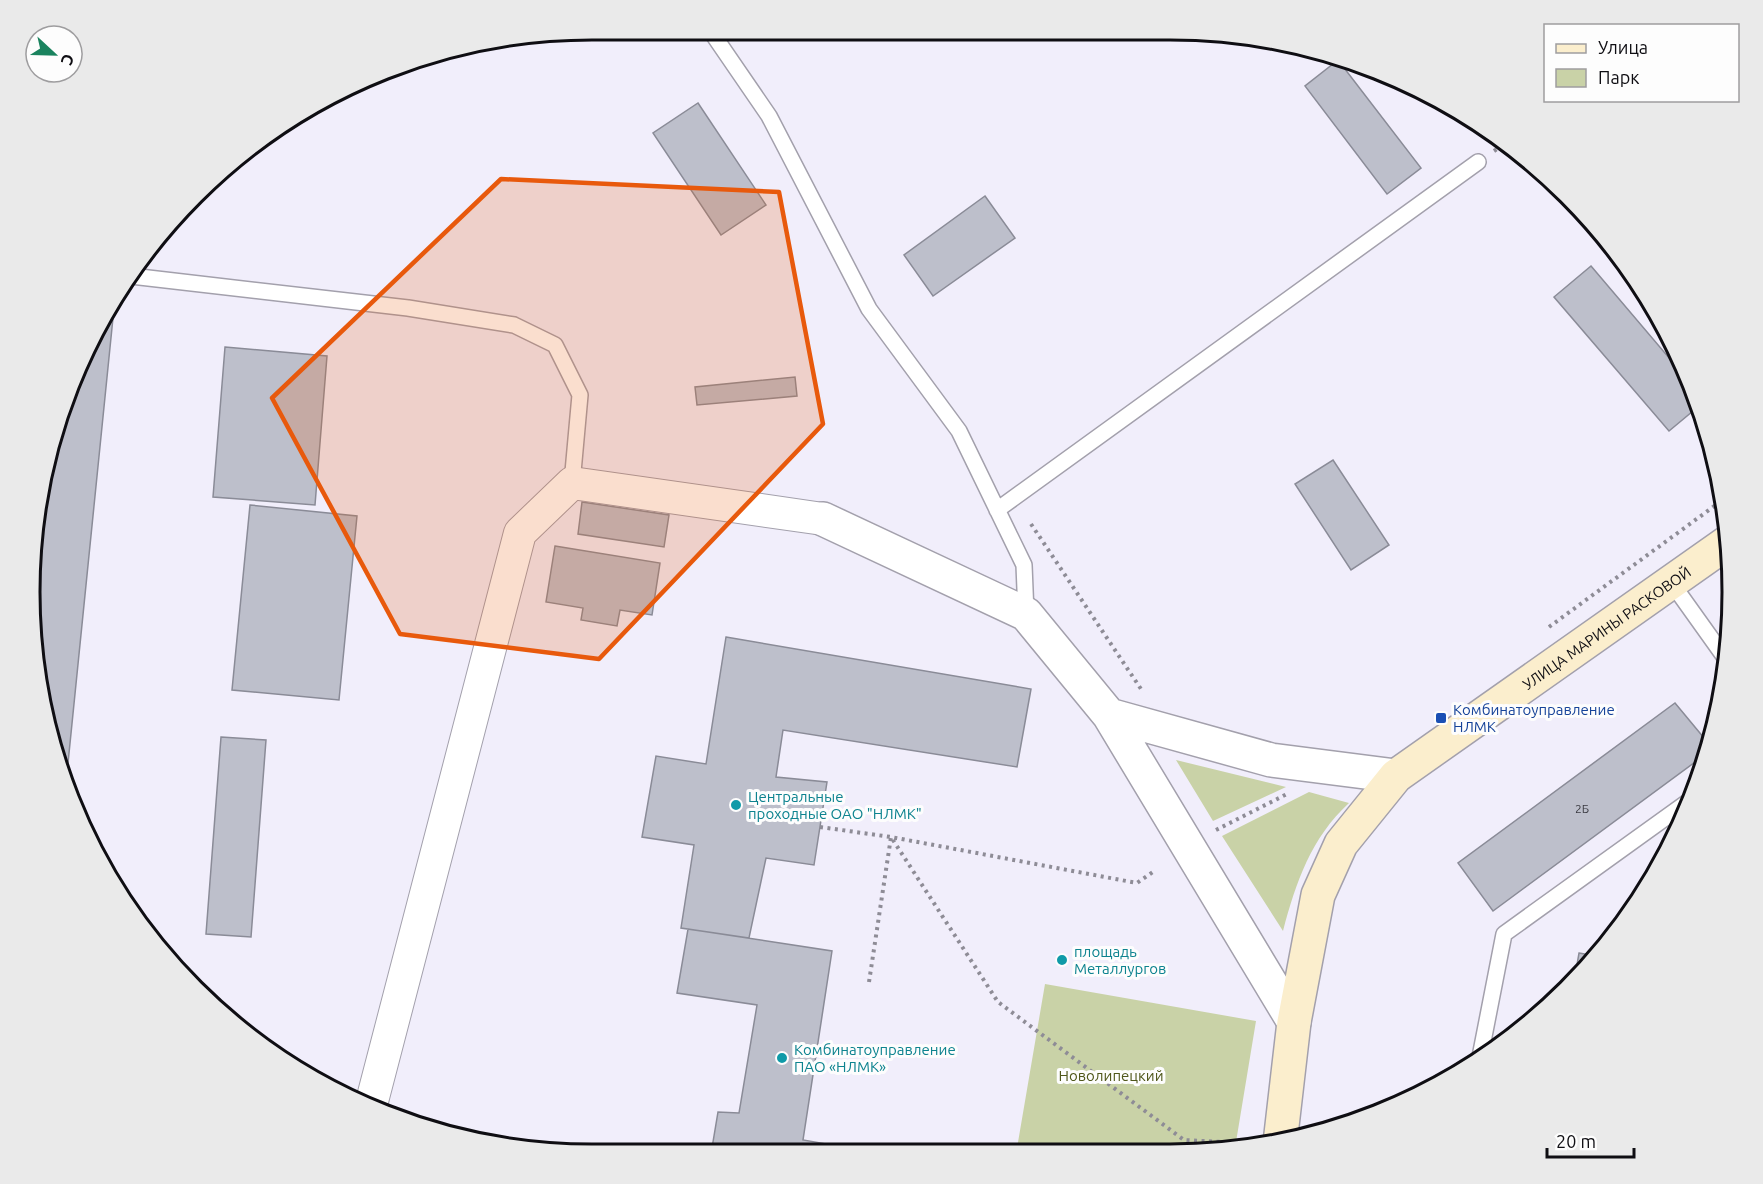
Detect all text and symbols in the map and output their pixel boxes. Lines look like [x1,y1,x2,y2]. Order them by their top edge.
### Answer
north arrow [24,24,84,84]
legend [1544,24,1739,102]
text: Улица [1598,37,1648,57]
text: С [58,52,78,68]
text: Парк [1598,67,1639,87]
street label: УЛИЦА МАРИНЫ РАСКОВОЙ [1519,563,1694,693]
place label: Комбинатоуправление НЛМК [1453,701,1615,735]
marker: Комбинатоуправление НЛМК [1434,711,1448,725]
place label: Центральные проходные ОАО "НЛМК" [748,788,922,822]
marker: Центральные проходные ОАО "НЛМК" [729,798,743,812]
house number: 2Б [1575,802,1589,815]
place label: площадь Металлургов [1074,943,1166,977]
marker: площадь Металлургов [1055,953,1069,967]
place label: Комбинатоуправление ПАО «НЛМК» [794,1041,956,1075]
marker: Комбинатоуправление ПАО «НЛМК» [775,1051,789,1065]
park label: Новолипецкий [1058,1067,1164,1084]
scale bar [1547,1121,1634,1159]
text: 20 m [1556,1131,1596,1151]

